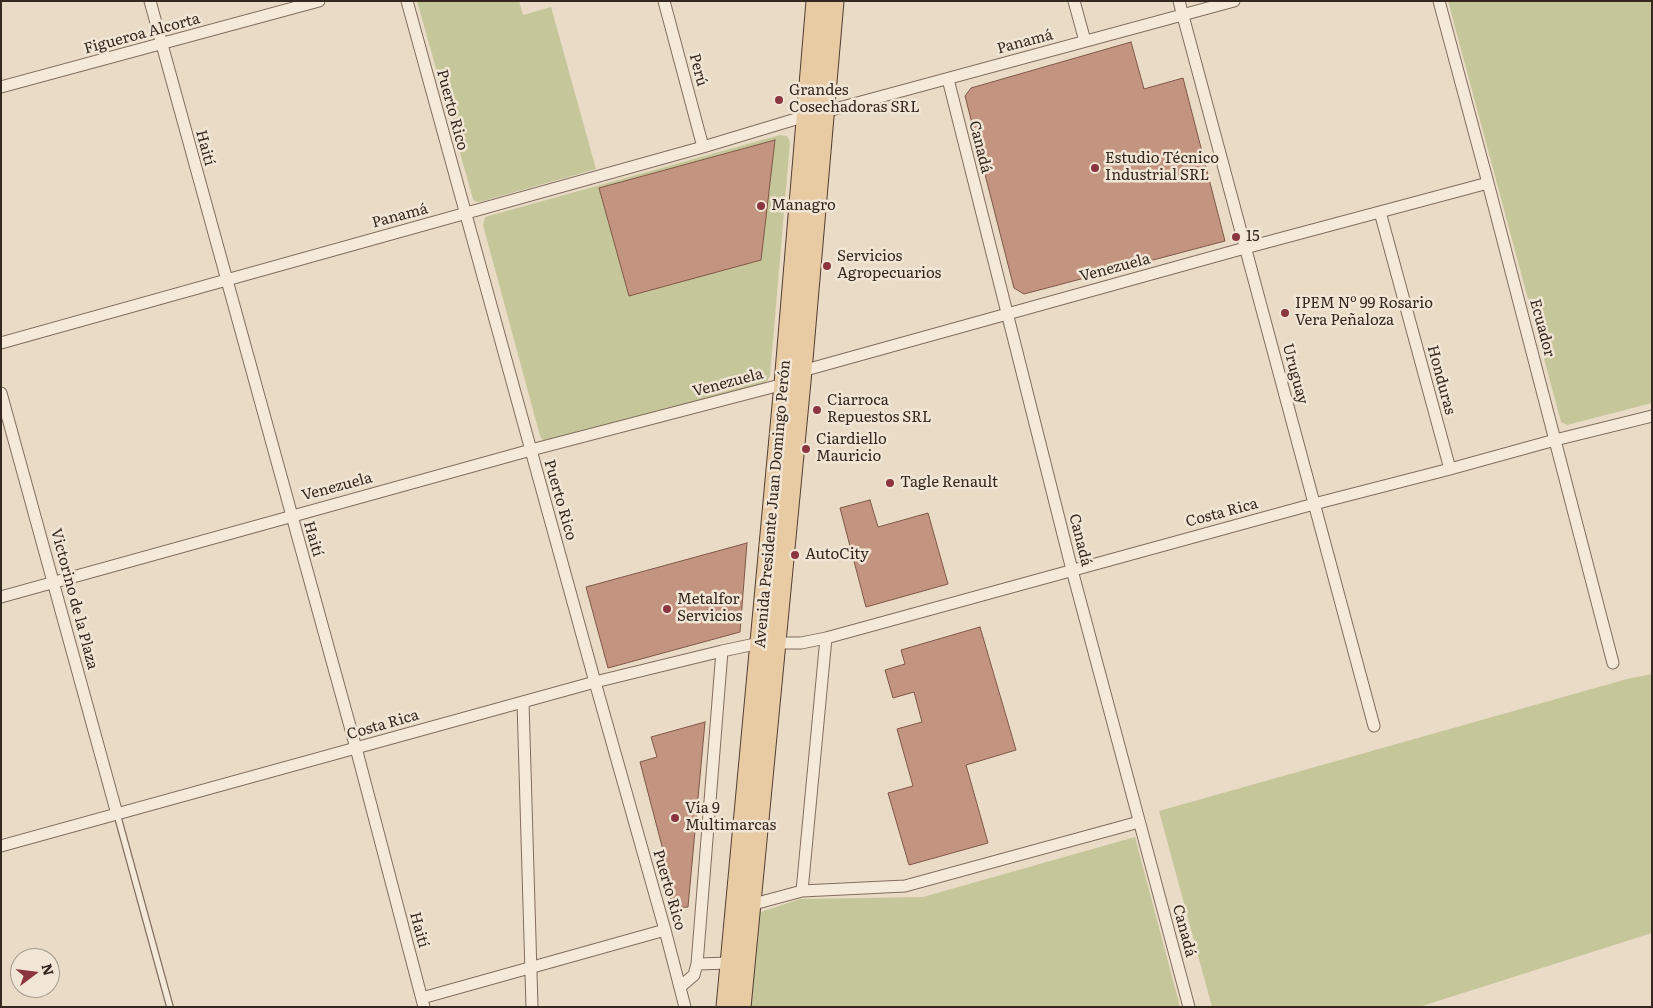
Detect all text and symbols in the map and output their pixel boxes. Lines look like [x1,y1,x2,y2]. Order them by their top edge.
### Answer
street label: Figueroa Alcorta [82,10,202,58]
street label: Panamá [995,26,1055,58]
street label: Perú [685,52,711,88]
street label: Puerto Rico [433,68,471,152]
place label: Grandes Cosechadoras SRL [789,82,920,117]
marker: Grandes Cosechadoras SRL [773,94,785,106]
street label: Canadá [965,119,995,175]
street label: Haití [192,128,218,168]
place label: Estudio Técnico Industrial SRL [1105,150,1219,185]
marker: Estudio Técnico Industrial SRL [1089,162,1101,174]
place label: Managro [771,197,836,215]
street label: Panamá [370,200,430,232]
marker: Managro [755,200,767,212]
place label: 15 [1246,228,1260,246]
marker: 15 [1230,231,1242,243]
place label: Servicios Agropecuarios [837,248,941,283]
street label: Venezuela [1078,250,1152,286]
marker: Servicios Agropecuarios [821,260,833,272]
place label: IPEM Nº 99 Rosario Vera Peñaloza [1295,295,1433,330]
street label: Ecuador [1526,297,1558,359]
marker: IPEM Nº 99 Rosario Vera Peñaloza [1279,307,1291,319]
street label: Uruguay [1278,342,1312,406]
street label: Honduras [1423,343,1459,417]
street label: Avenida Presidente Juan Domingo Perón [751,359,795,649]
street label: Venezuela [691,365,765,401]
place label: Ciarroca Repuestos SRL [827,392,932,427]
marker: Ciarroca Repuestos SRL [811,404,823,416]
place label: Ciardiello Mauricio [816,431,887,466]
marker: Ciardiello Mauricio [800,443,812,455]
street label: Puerto Rico [540,458,580,542]
street label: Venezuela [300,469,374,505]
place label: Tagle Renault [900,474,998,492]
marker: Tagle Renault [884,477,896,489]
street label: Costa Rica [1184,495,1260,531]
street label: Canadá [1065,512,1095,568]
street label: Haití [299,519,327,559]
street label: Victorino de la Plaza [47,527,101,671]
place label: AutoCity [805,546,869,564]
marker: AutoCity [789,549,801,561]
place label: Metalfor Servicios [677,591,742,626]
marker: Metalfor Servicios [661,603,673,615]
street label: Costa Rica [345,706,421,744]
place label: Vía 9 Multimarcas [685,800,776,835]
marker: Vía 9 Multimarcas [669,812,681,824]
street label: Puerto Rico [649,848,689,932]
street label: Canadá [1168,903,1200,959]
street label: Haití [406,910,432,950]
north arrow [10,948,60,998]
text: N [37,961,60,978]

